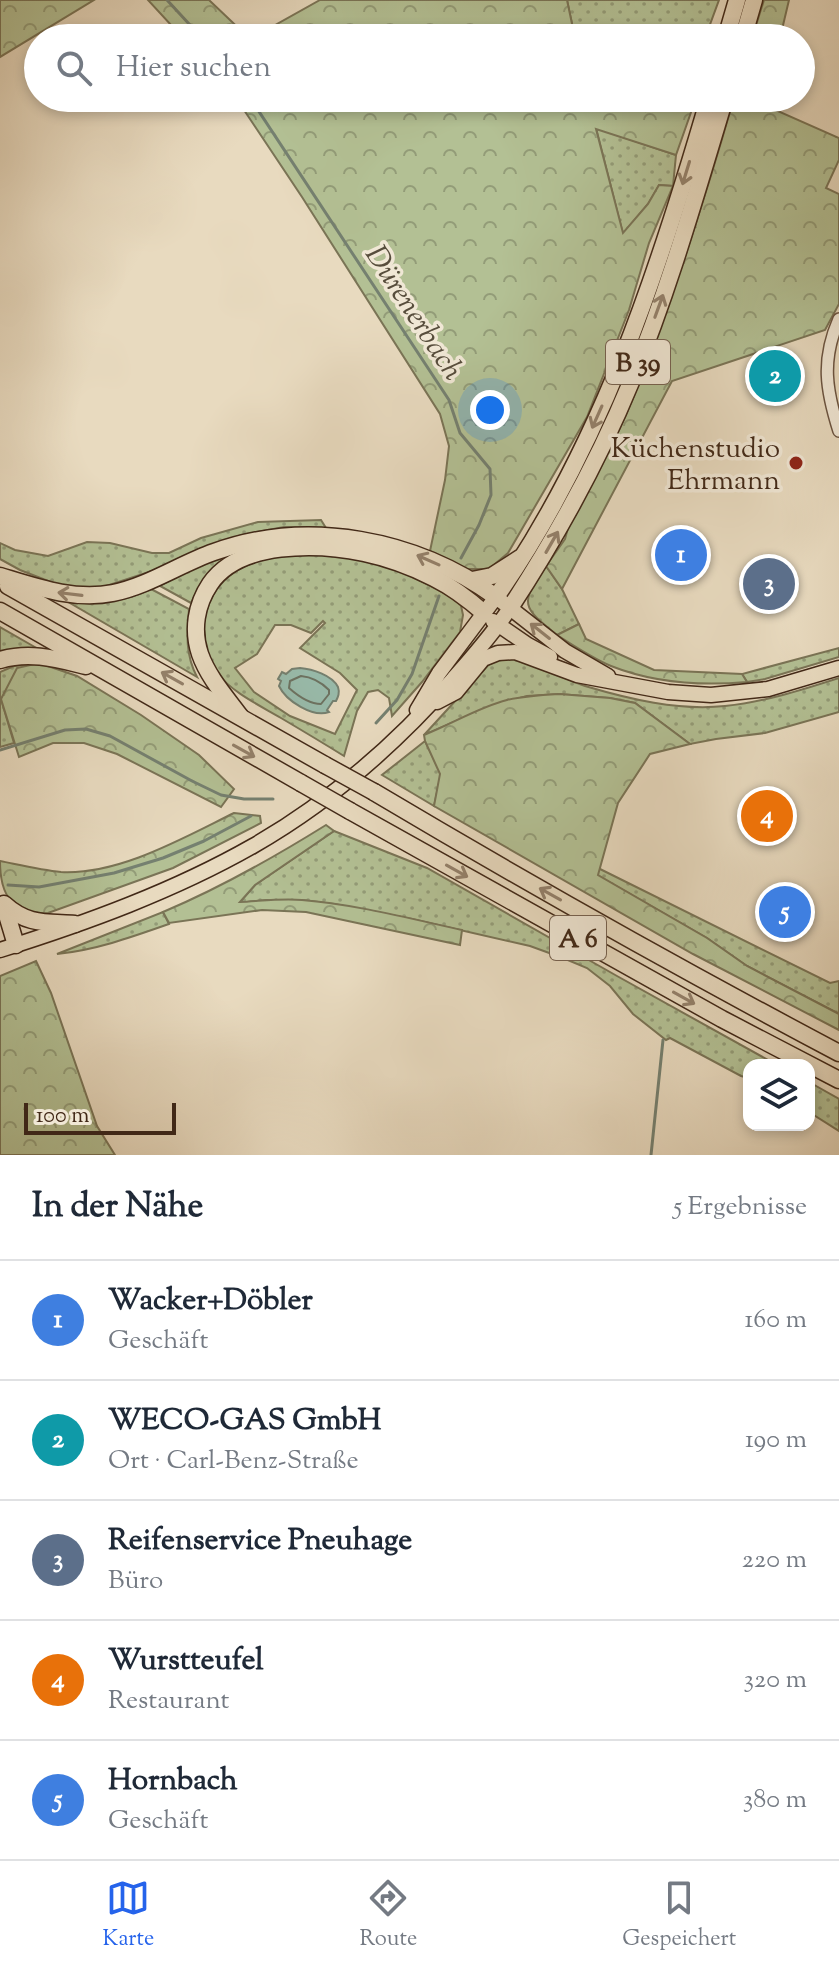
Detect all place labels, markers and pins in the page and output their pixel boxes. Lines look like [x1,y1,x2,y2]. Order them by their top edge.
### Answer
pin: 2 [749,346,801,406]
place label: Küchenstudio Ehrmann [611,430,780,502]
marker: Küchenstudio Ehrmann [787,454,805,472]
pin: 1 [655,525,707,585]
pin: 3 [743,554,795,614]
pin: 4 [741,786,793,846]
pin: 5 [759,882,811,942]

